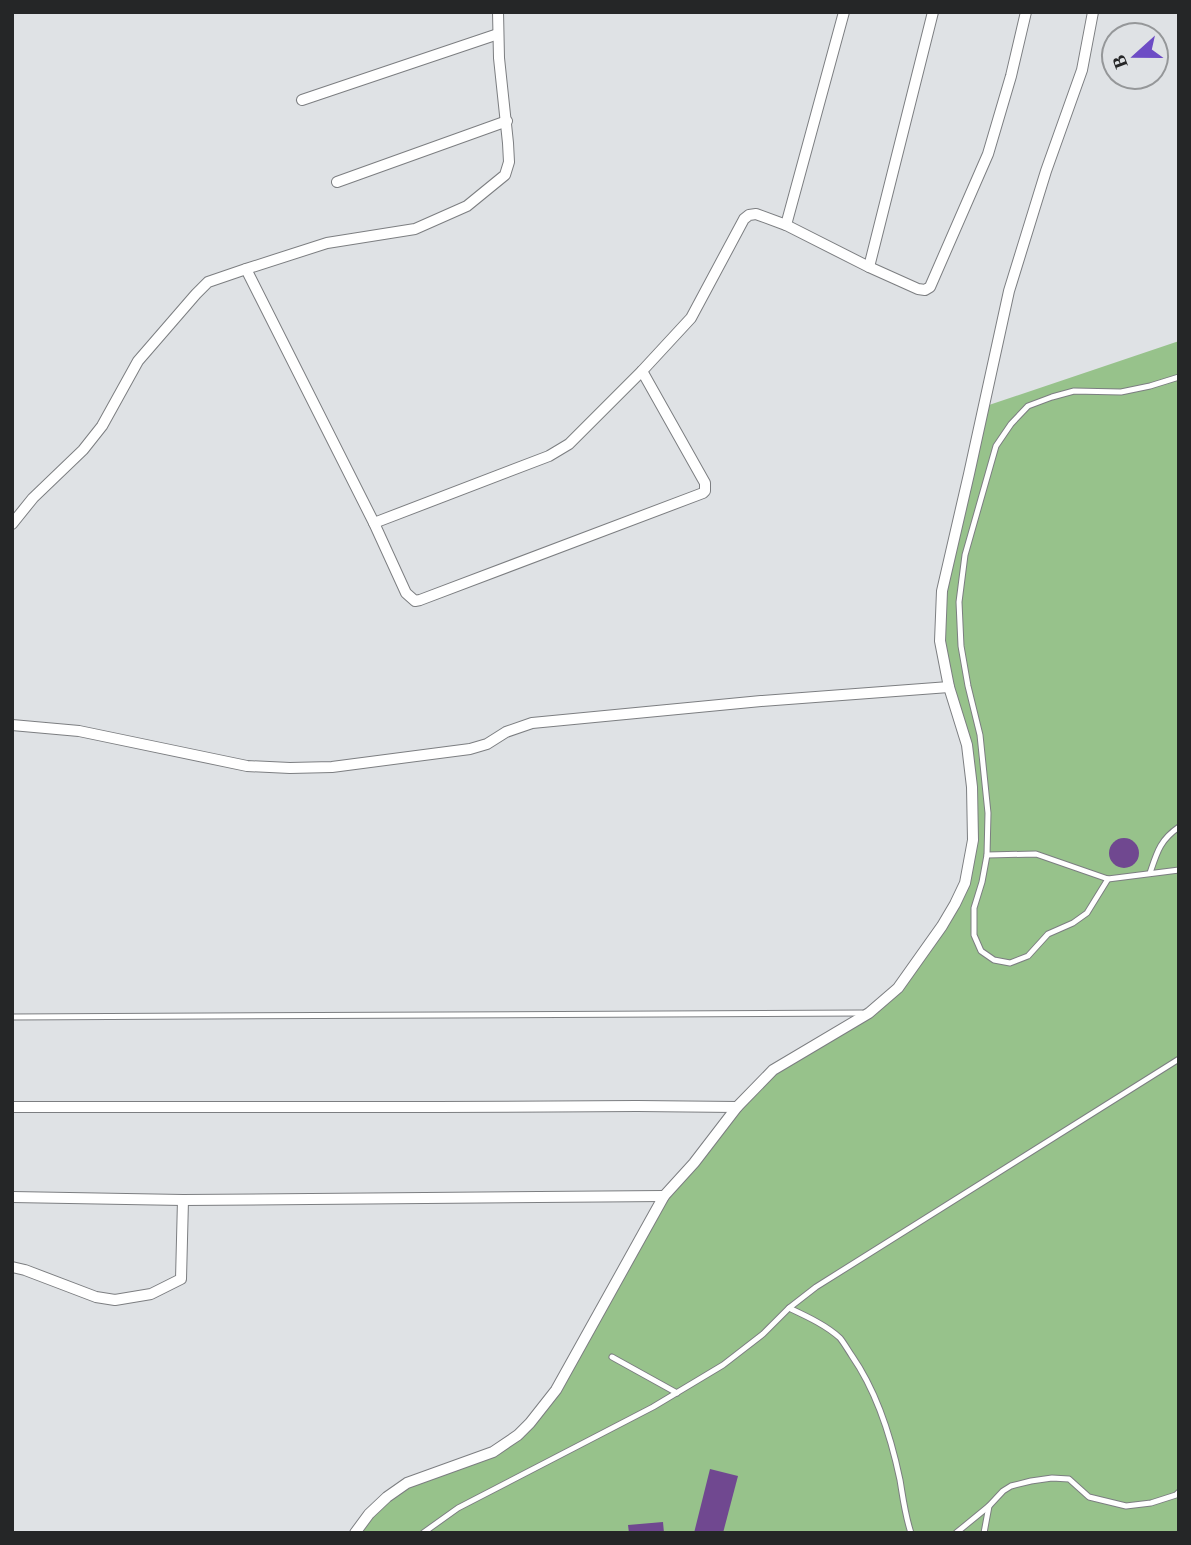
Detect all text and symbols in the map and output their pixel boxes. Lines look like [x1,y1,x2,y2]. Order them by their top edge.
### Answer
north arrow [1100,21,1170,91]
text: B [1107,52,1132,72]

